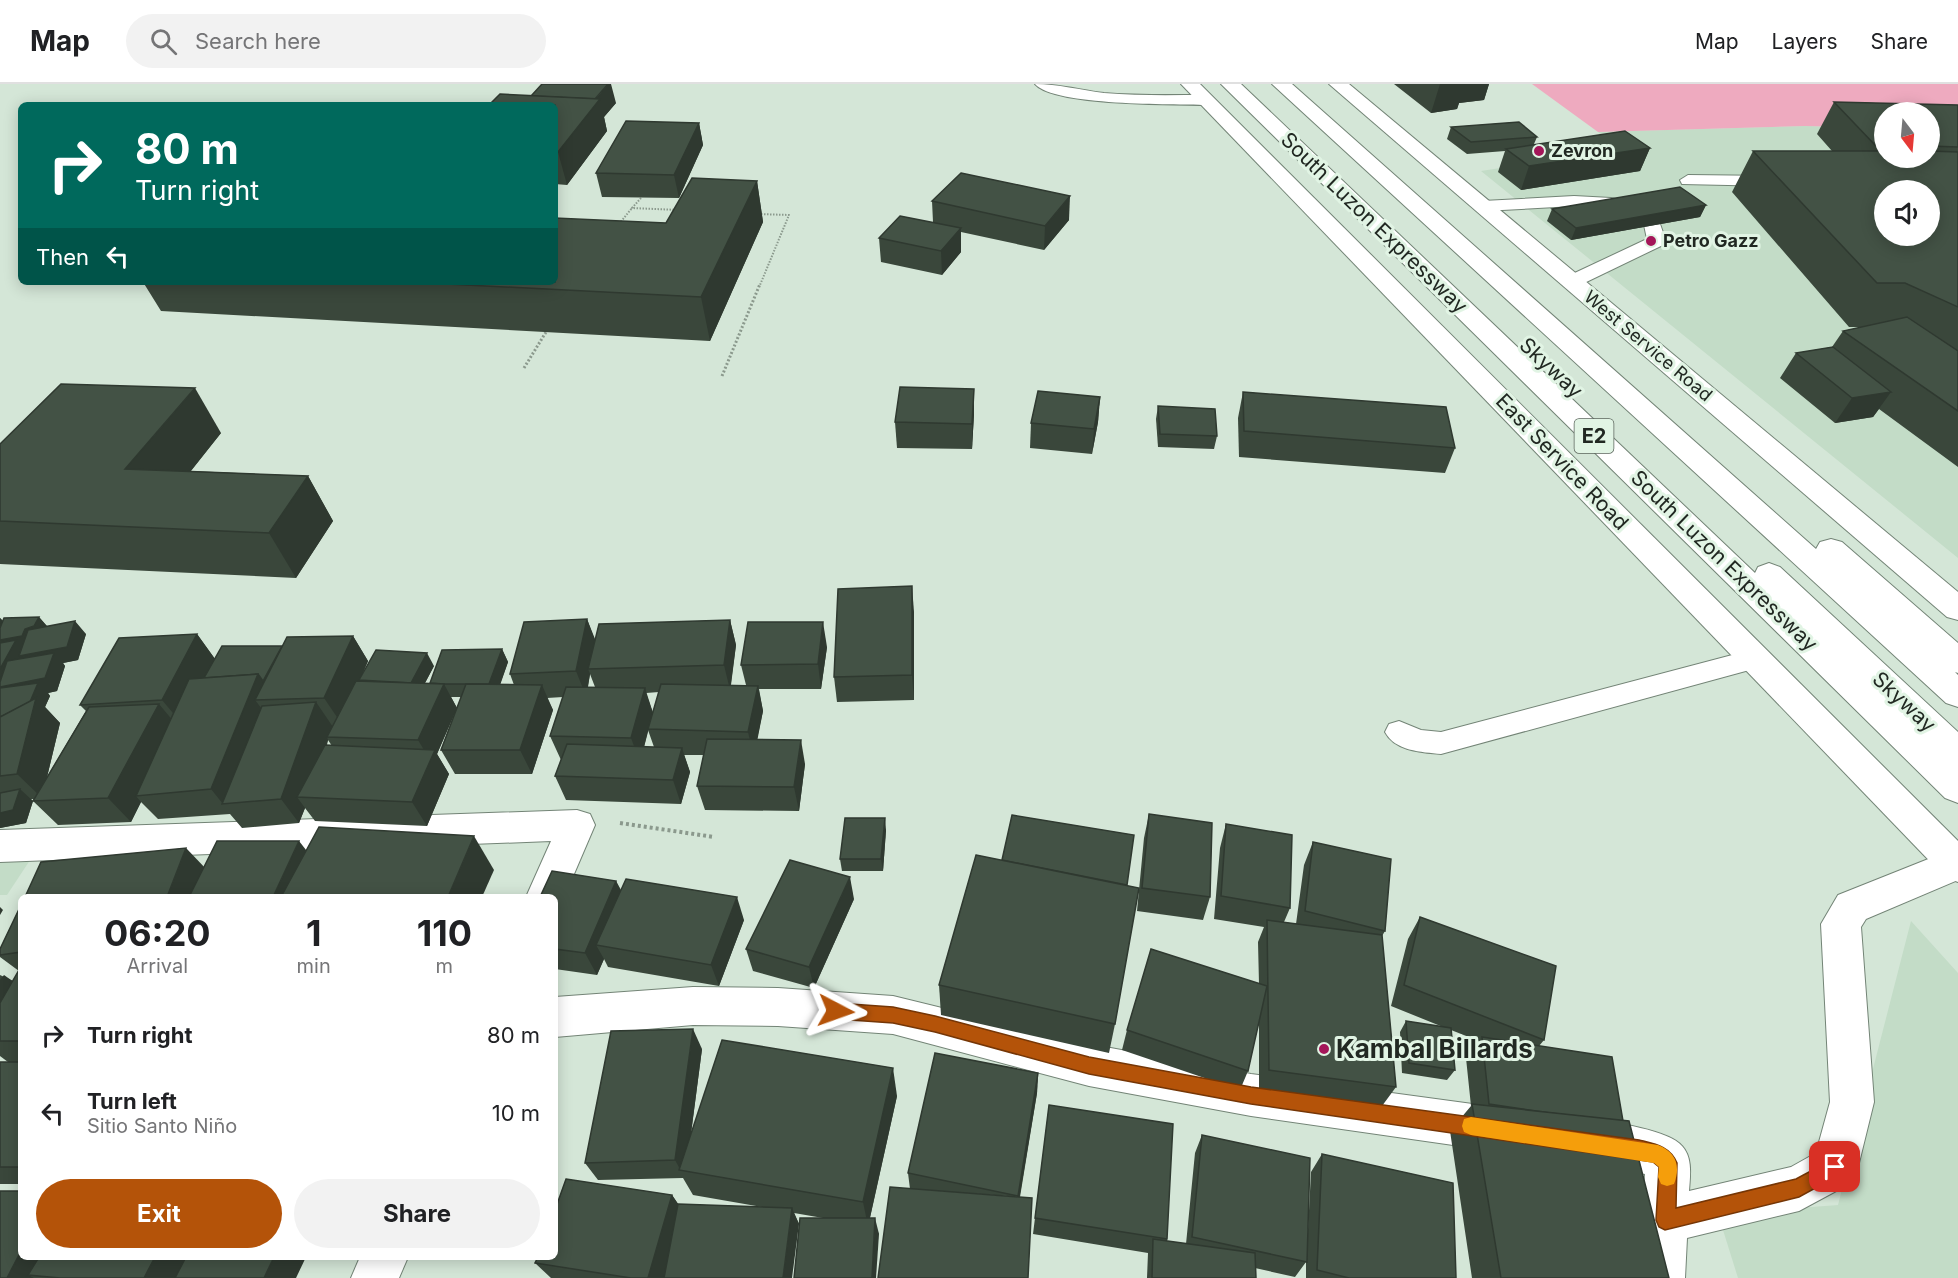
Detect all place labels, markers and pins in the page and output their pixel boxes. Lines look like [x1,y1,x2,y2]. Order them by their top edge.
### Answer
place label: Zevron [1551,140,1613,161]
marker: Zevron [1532,144,1546,158]
place label: Petro Gazz [1663,230,1759,251]
marker: Petro Gazz [1644,234,1658,248]
place label: Kambal Billards [1336,1033,1533,1064]
marker: Kambal Billards [1317,1042,1331,1056]
pin [1809,1141,1860,1192]

